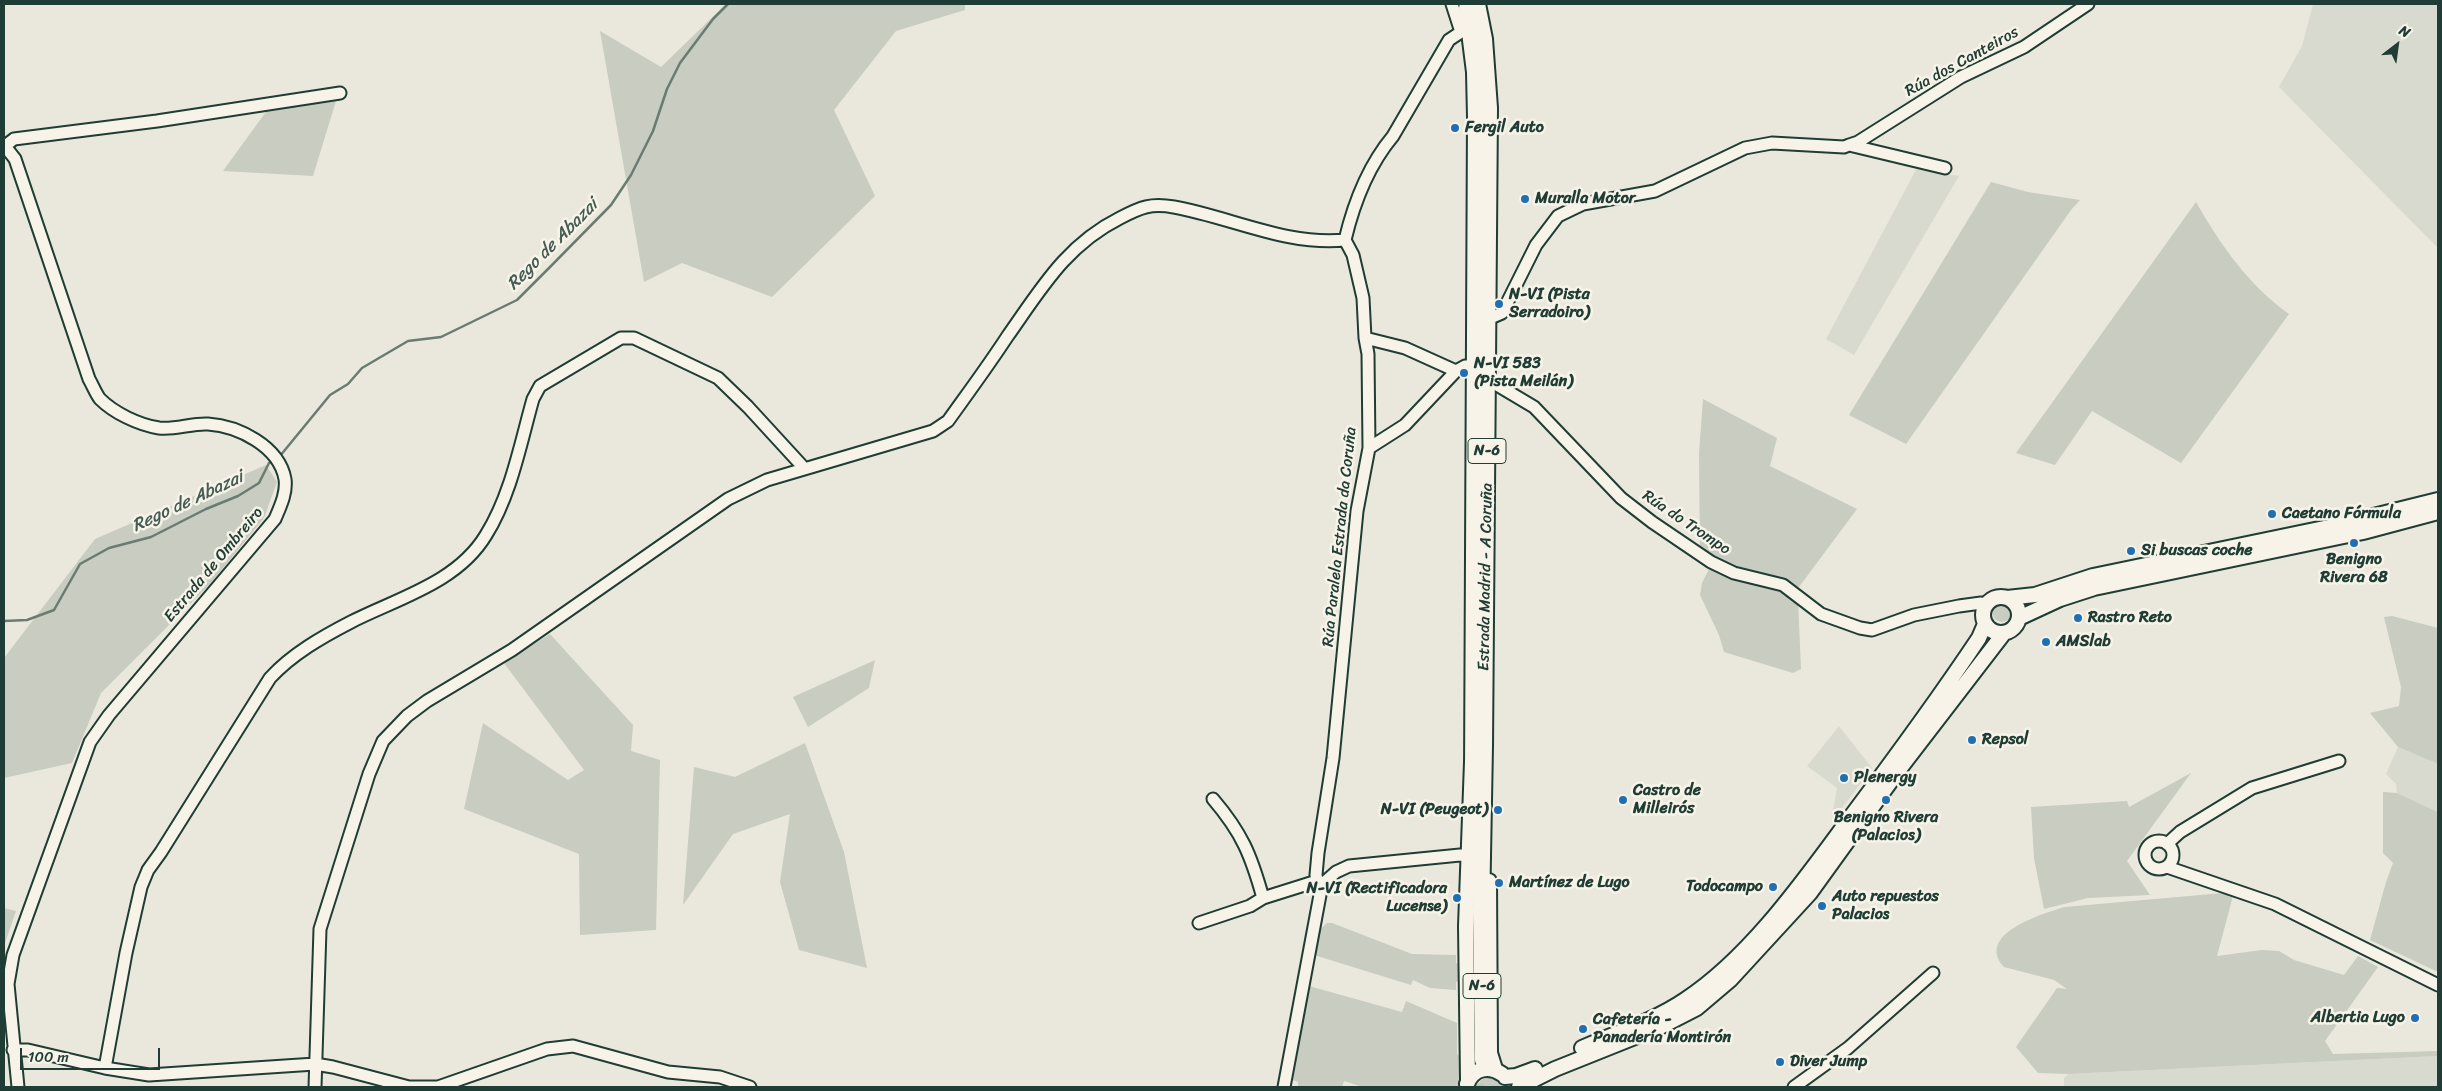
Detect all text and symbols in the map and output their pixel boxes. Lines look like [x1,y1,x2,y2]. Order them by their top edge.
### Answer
text: N [2394,18,2415,45]
north arrow [2372,20,2422,70]
street label: Rúa dos Canteiros [1902,23,2022,101]
place label: Fergil Auto [1465,118,1544,138]
marker: Fergil Auto [1449,122,1461,134]
place label: Muralla Motor [1535,189,1635,209]
marker: Muralla Motor [1519,193,1531,205]
water label: Rego de Abazai [503,195,603,295]
place label: N-VI (Pista Serradoiro) [1509,285,1590,323]
marker: N-VI (Pista Serradoiro) [1493,298,1505,310]
place label: N-VI 583 (Pista Meilán) [1474,354,1573,392]
marker: N-VI 583 (Pista Meilán) [1458,367,1470,379]
street label: Rúa Paralela Estrada da Coruña [1319,426,1361,648]
road number: N-6 [1468,438,1506,464]
water label: Rego de Abazai [129,467,247,537]
street label: Estrada Madrid - A Coruña [1475,483,1497,671]
street label: Rúa do Trompo [1638,486,1734,560]
street label: Estrada de Ombreiro [160,504,268,626]
place label: Caetano Fórmula [2282,504,2401,524]
marker: Caetano Fórmula [2266,508,2278,520]
marker: Benigno Rivera 68 [2348,537,2360,549]
place label: Si buscas coche [2141,541,2253,561]
marker: Si buscas coche [2125,545,2137,557]
place label: Benigno Rivera 68 [2320,550,2388,588]
place label: Rastro Reto [2088,608,2172,628]
marker: Rastro Reto [2072,612,2084,624]
place label: AMSlab [2056,632,2111,652]
marker: AMSlab [2040,636,2052,648]
place label: Repsol [1982,730,2028,750]
marker: Repsol [1966,734,1978,746]
place label: Plenergy [1854,768,1916,788]
marker: Plenergy [1838,772,1850,784]
place label: Castro de Milleirós [1633,781,1701,819]
marker: Castro de Milleirós [1617,794,1629,806]
marker: Benigno Rivera (Palacios) [1880,794,1892,806]
place label: N-VI (Peugeot) [1381,800,1488,820]
marker: N-VI (Peugeot) [1492,804,1504,816]
place label: Benigno Rivera (Palacios) [1834,808,1938,846]
place label: Martínez de Lugo [1509,873,1630,893]
marker: Martínez de Lugo [1493,877,1505,889]
place label: Todocampo [1686,877,1763,897]
place label: N-VI (Rectificadora Lucense) [1306,879,1447,917]
marker: Todocampo [1767,881,1779,893]
place label: Auto repuestos Palacios [1832,887,1939,925]
marker: N-VI (Rectificadora Lucense) [1451,892,1463,904]
marker: Auto repuestos Palacios [1816,900,1828,912]
road number: N-6 [1463,974,1501,998]
place label: Albertia Lugo [2311,1008,2405,1028]
place label: Cafetería - Panadería Montirón [1593,1010,1731,1048]
marker: Albertia Lugo [2409,1012,2421,1024]
marker: Cafetería - Panadería Montirón [1577,1023,1589,1035]
scale bar [22,1038,162,1070]
text: 100 m [28,1044,69,1070]
place label: Diver Jump [1790,1052,1867,1072]
marker: Diver Jump [1774,1056,1786,1068]

